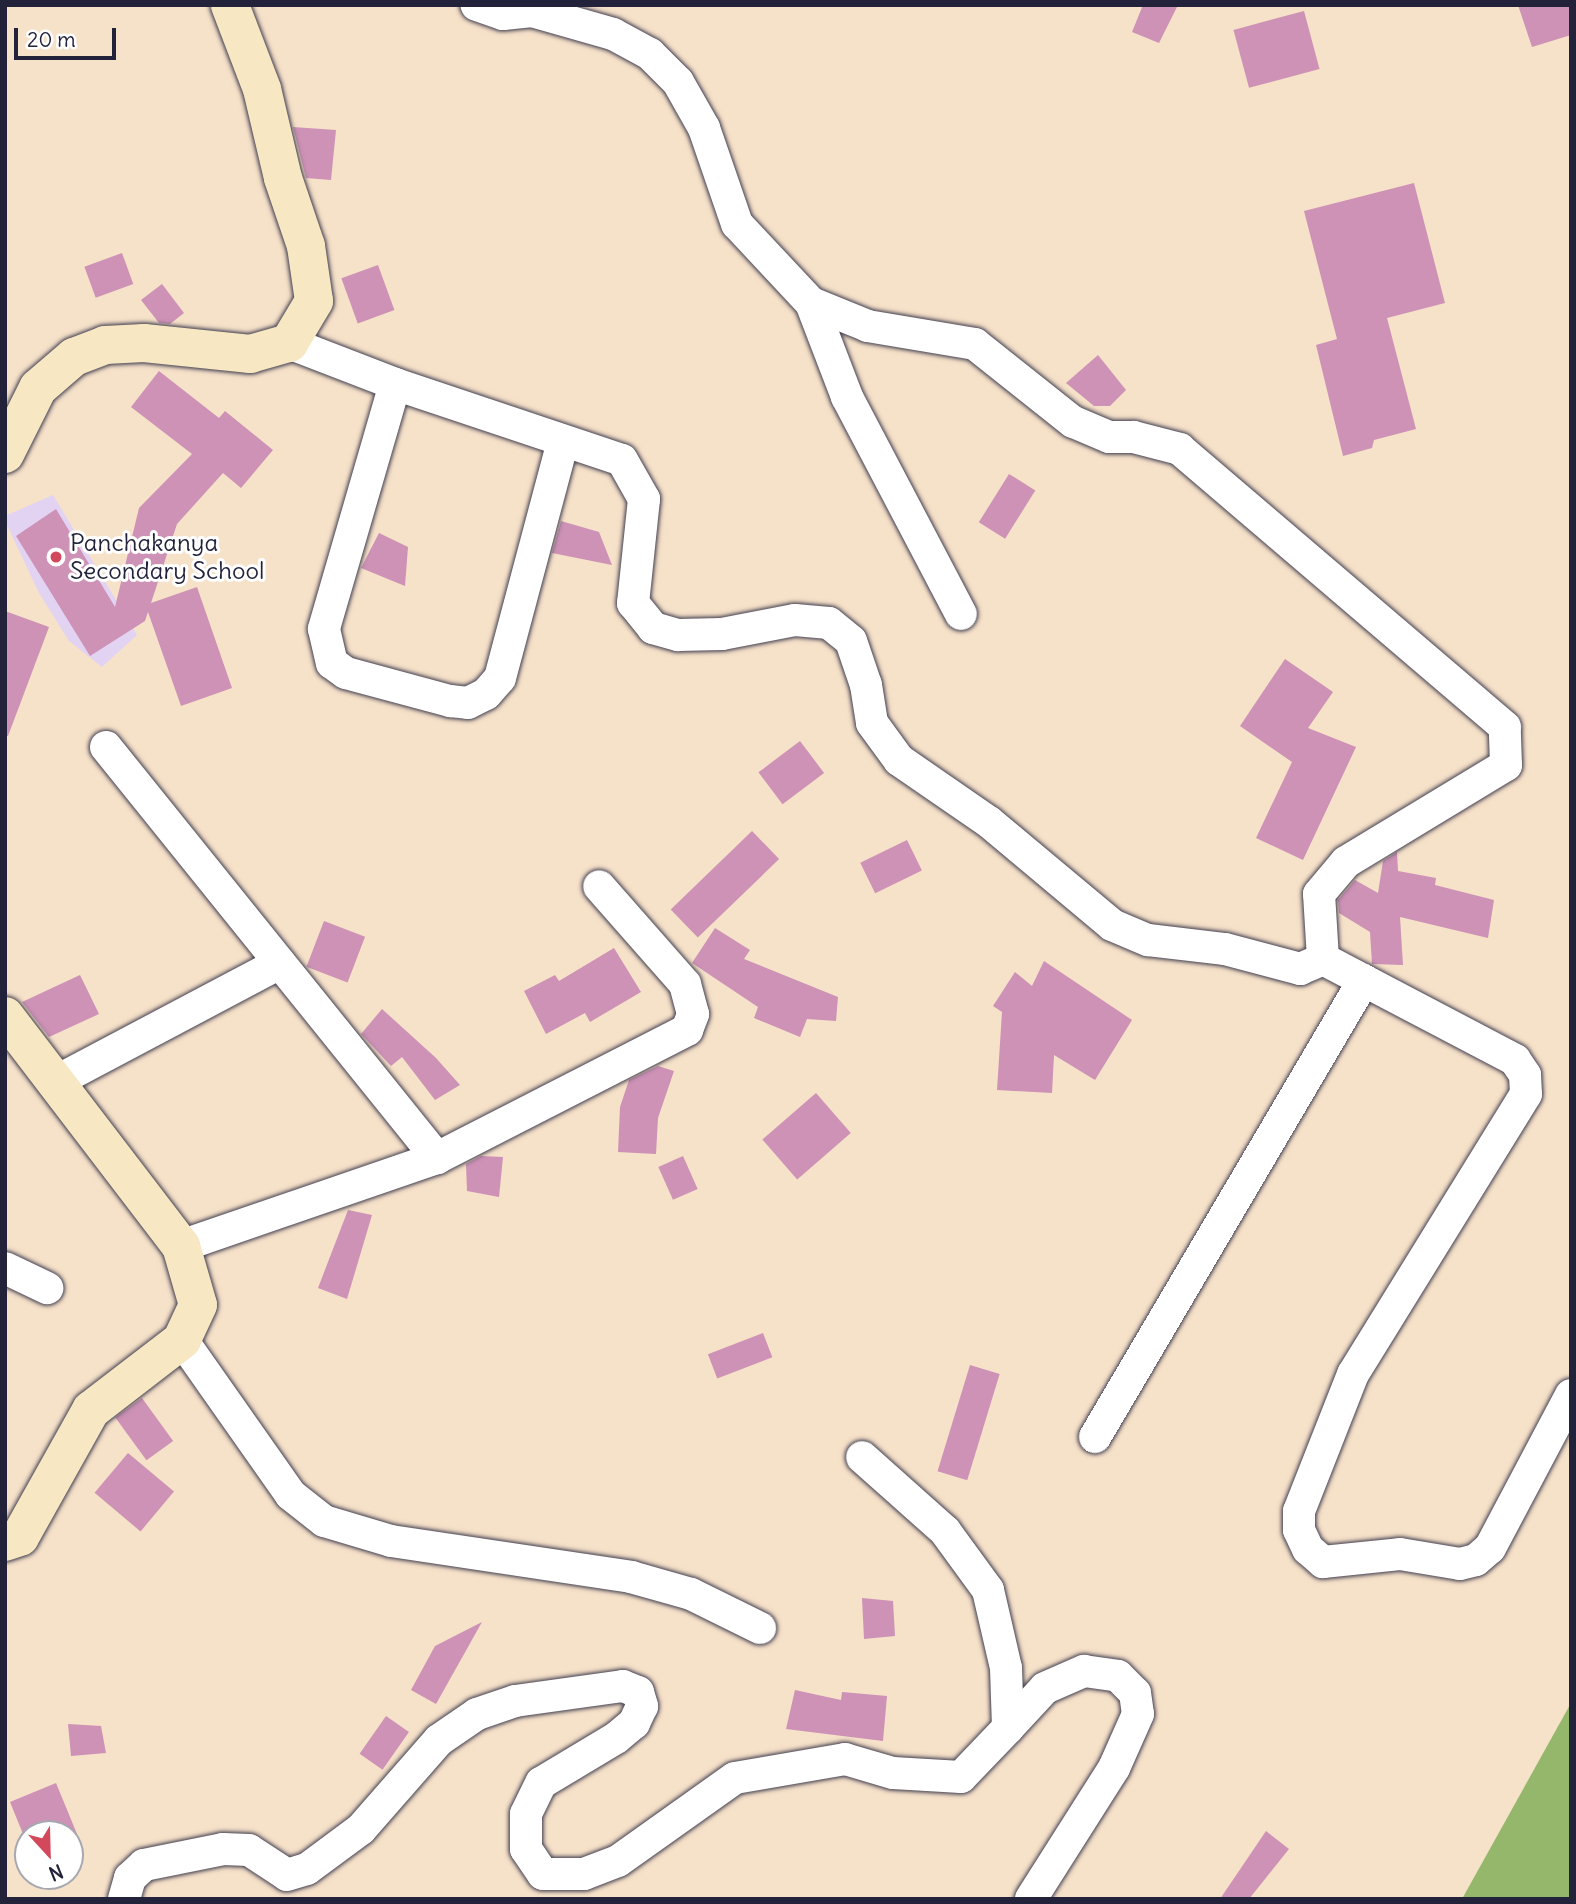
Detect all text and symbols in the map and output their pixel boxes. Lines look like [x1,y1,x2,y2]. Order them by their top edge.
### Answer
scale bar [18,14,119,58]
text: 20 m [27,26,76,53]
place label: Panchakanya Secondary School [70,529,264,585]
marker: Panchakanya Secondary School [48,549,64,565]
north arrow [14,1820,84,1890]
text: N [46,1859,67,1886]

